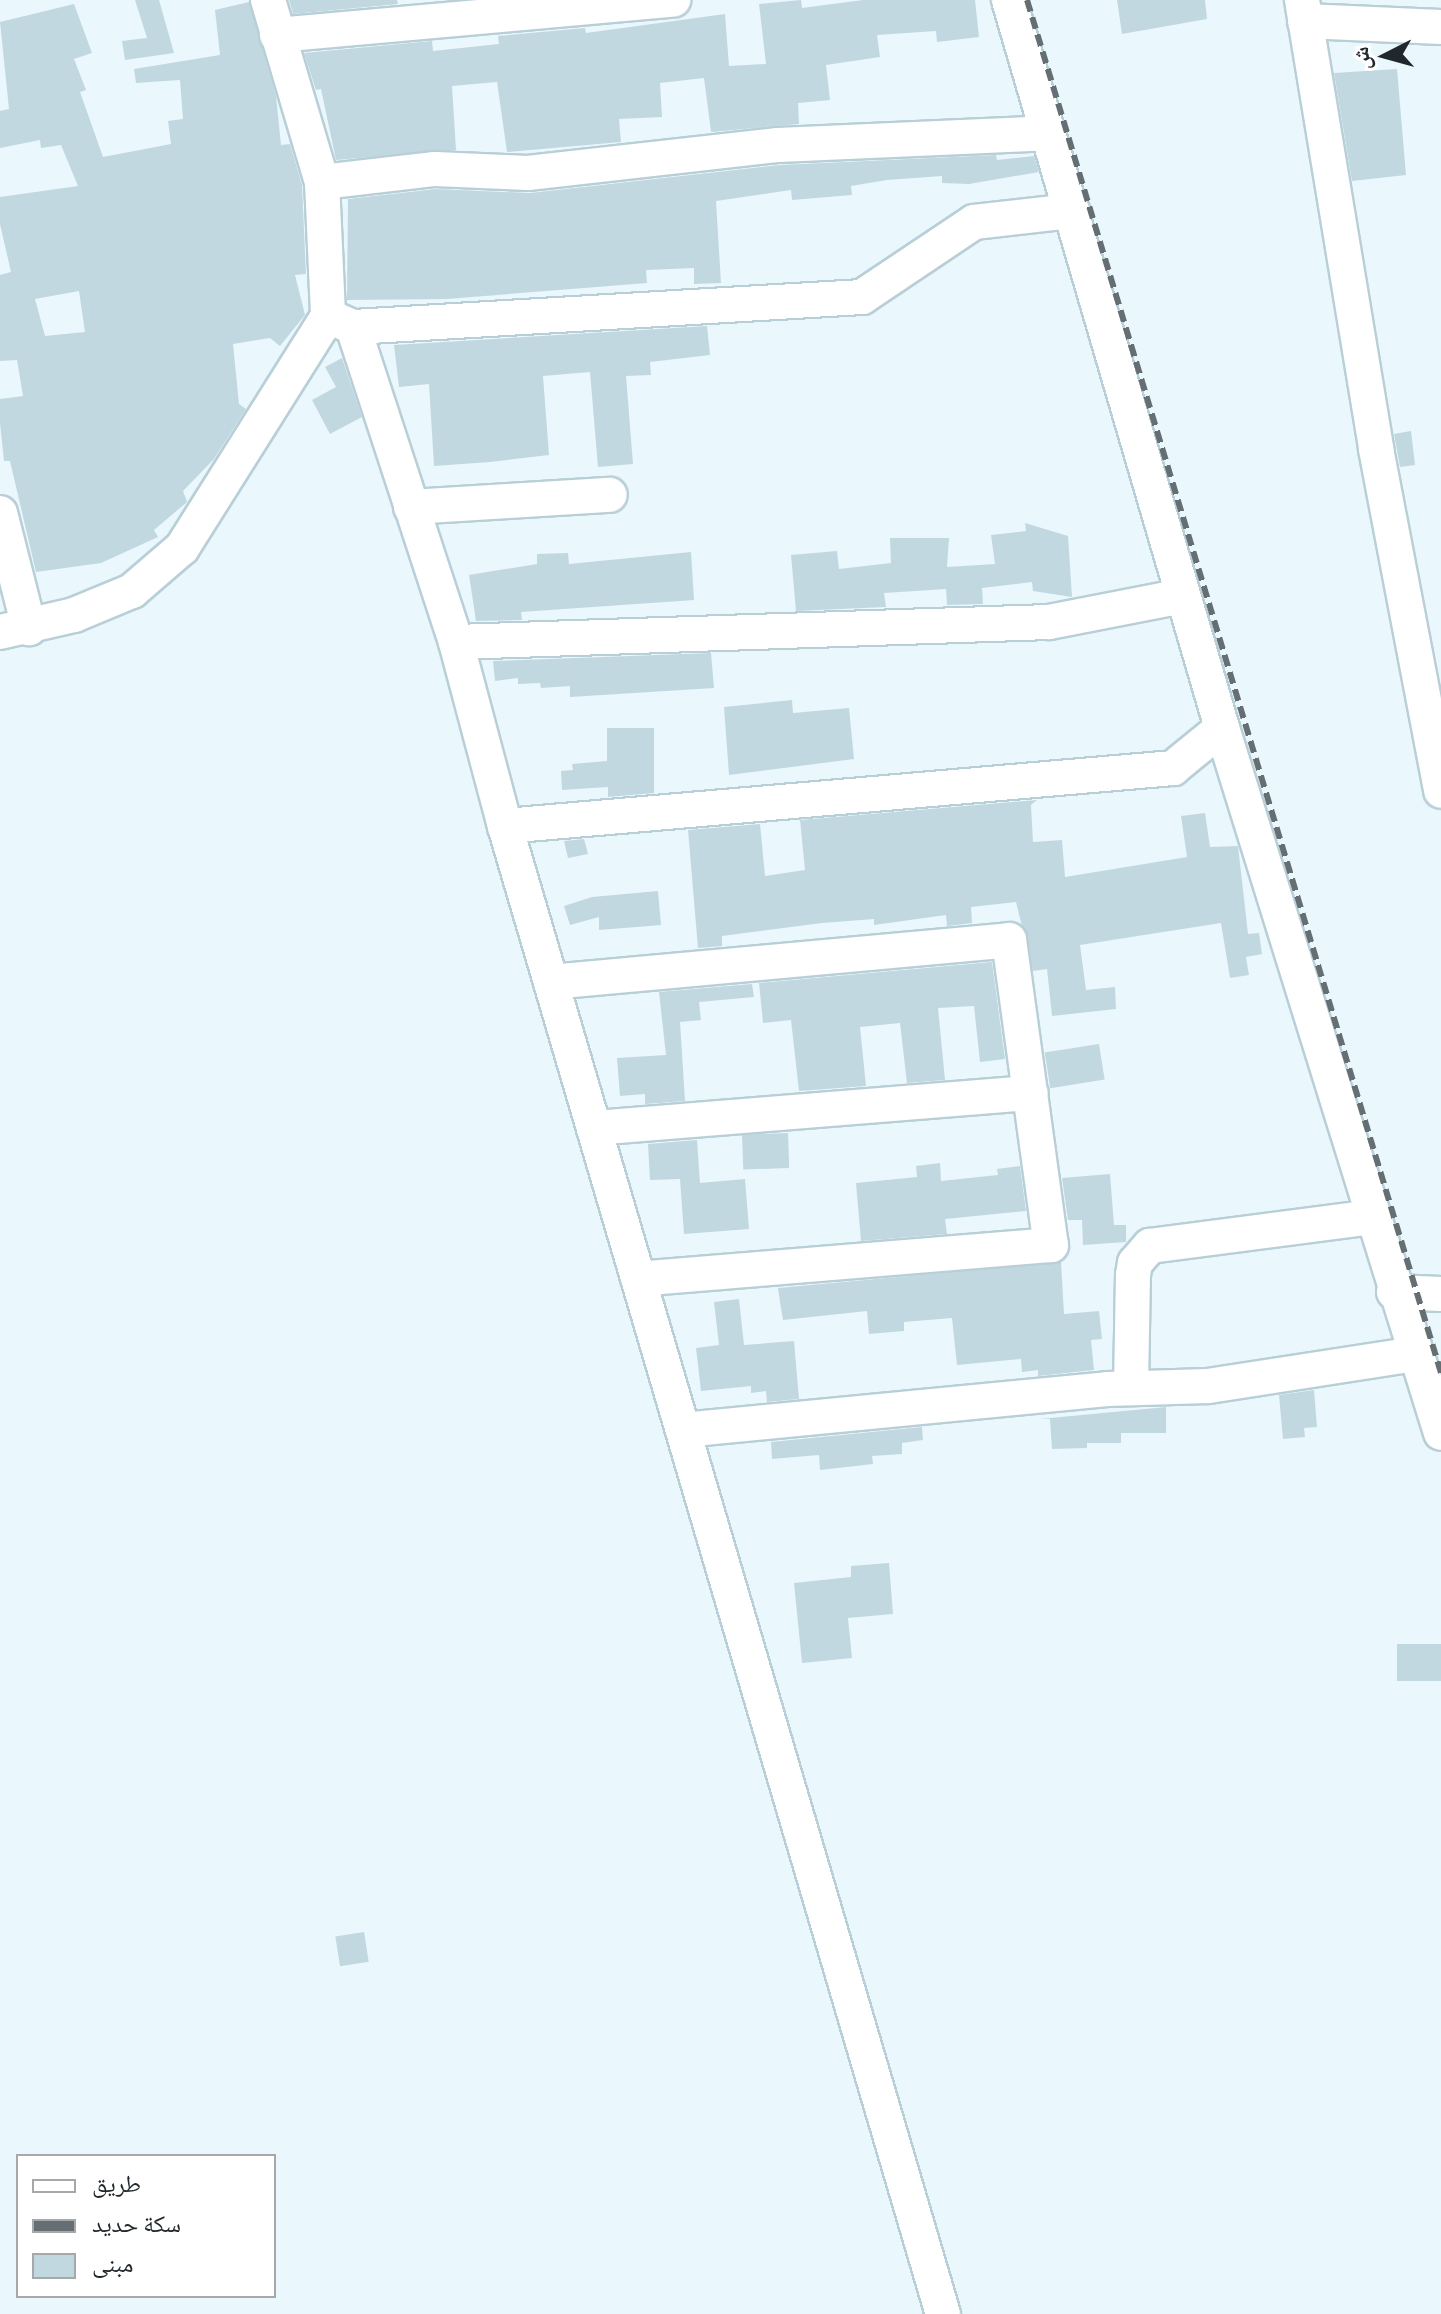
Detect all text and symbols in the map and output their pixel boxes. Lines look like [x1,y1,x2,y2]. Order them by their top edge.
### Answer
north arrow [1345,16,1425,96]
text: ش [1346,45,1376,72]
legend [16,2154,276,2298]
text: طريق [92,2168,141,2199]
text: سكة حديد [92,2208,181,2239]
text: مبنى [92,2248,133,2279]

